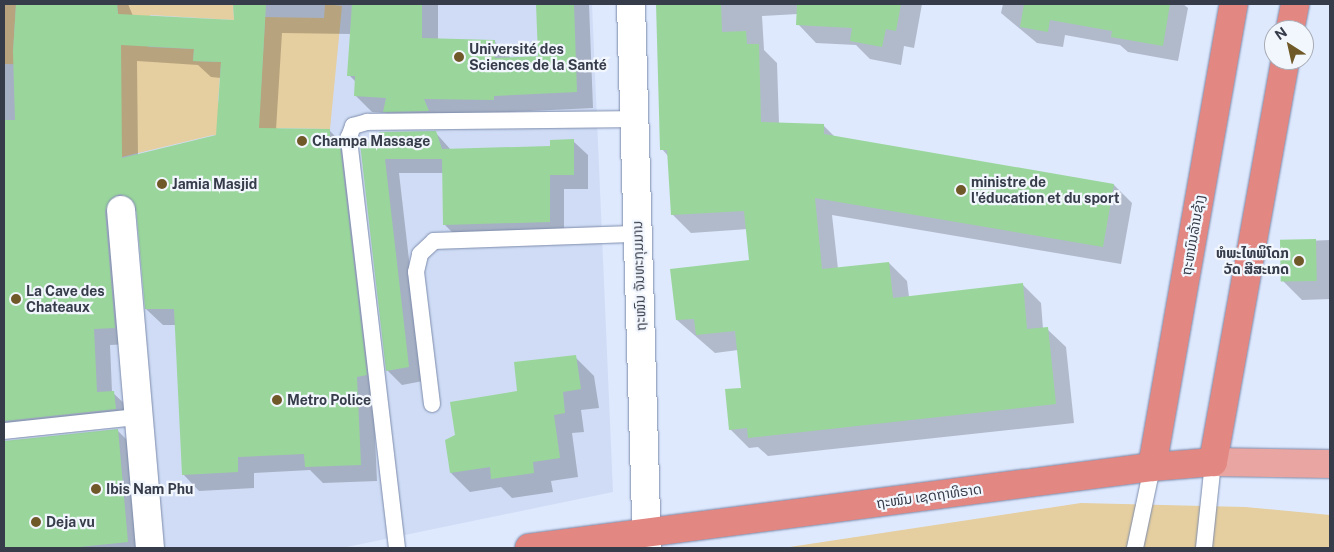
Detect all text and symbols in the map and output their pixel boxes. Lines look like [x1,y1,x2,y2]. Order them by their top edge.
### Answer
north arrow [1264,20,1314,70]
text: N [1272,24,1290,43]
place label: Université des Sciences de la Santé [469,41,607,74]
marker: Université des Sciences de la Santé [453,51,465,63]
place label: Champa Massage [312,133,430,149]
marker: Champa Massage [296,135,308,147]
place label: ministre de l'éducation et du sport [971,174,1120,206]
place label: Jamia Masjid [172,176,257,192]
marker: Jamia Masjid [156,178,168,190]
marker: ministre de l'éducation et du sport [955,184,967,196]
street label: ຖະຫນົນລ້ານຊ້າງ [1178,193,1208,277]
street label: ຖະໜົນ ຈັນທະກຸມມານ [629,221,649,331]
place label: ຫໍພະໄທພິໂດກ ວັດ ສີສະເກດ [1216,245,1289,278]
marker: ຫໍພະໄທພິໂດກ ວັດ ສີສະເກດ [1293,255,1305,267]
place label: La Cave des Chateaux [26,283,105,316]
marker: La Cave des Chateaux [10,293,22,305]
place label: Metro Police [287,392,371,408]
marker: Metro Police [271,394,283,406]
street label: ຖະໜົນ ເຊດຖາທິຣາດ [875,480,983,512]
place label: Ibis Nam Phu [106,481,193,497]
marker: Ibis Nam Phu [90,483,102,495]
place label: Deja vu [46,514,95,530]
marker: Deja vu [30,516,42,528]

